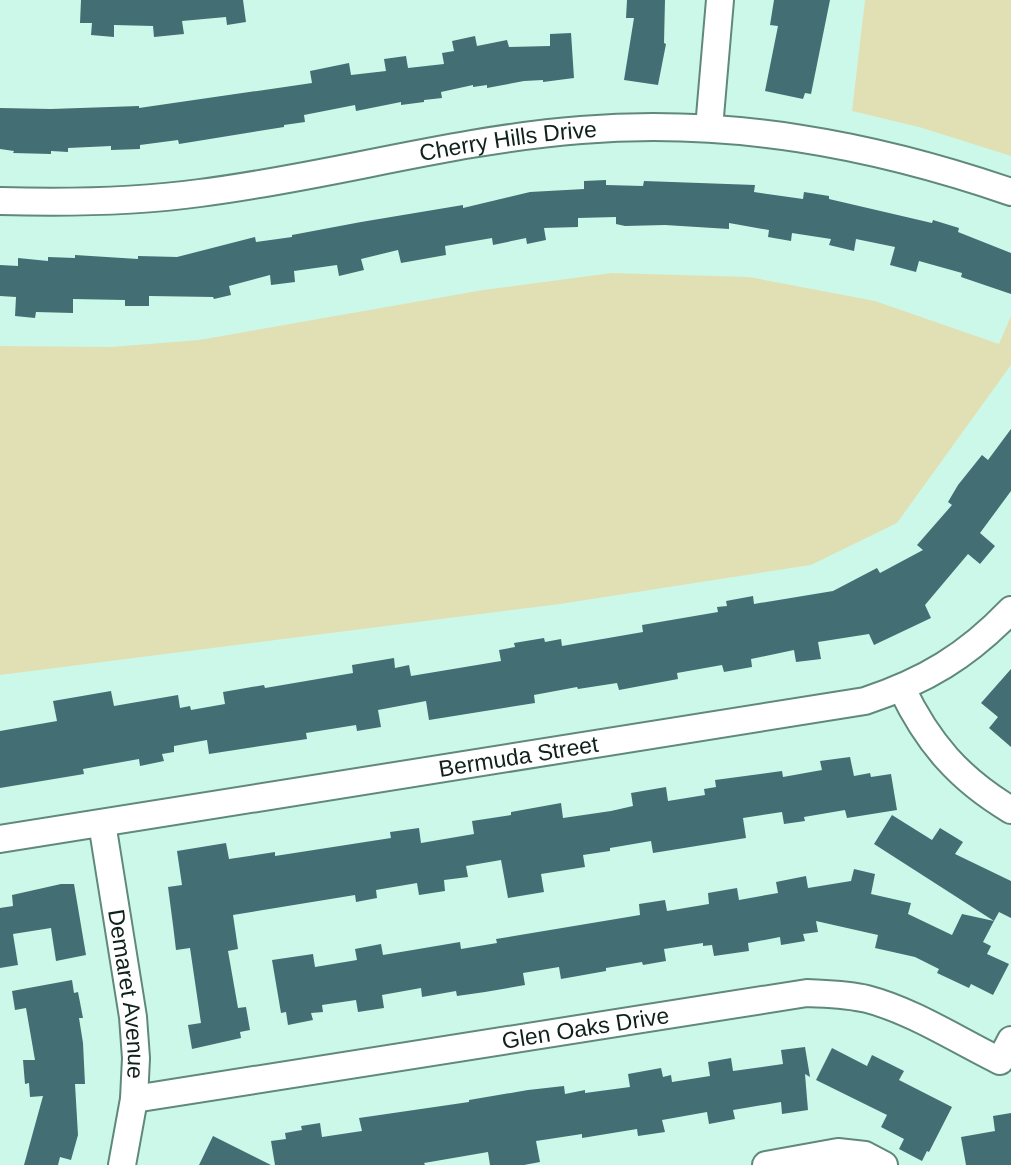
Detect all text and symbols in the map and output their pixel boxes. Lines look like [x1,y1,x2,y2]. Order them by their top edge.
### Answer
street label: Cherry Hills Drive [417,116,598,166]
street label: Bermuda Street [437,731,601,782]
street label: Demaret Avenue [103,907,149,1080]
street label: Glen Oaks Drive [500,1002,671,1054]

